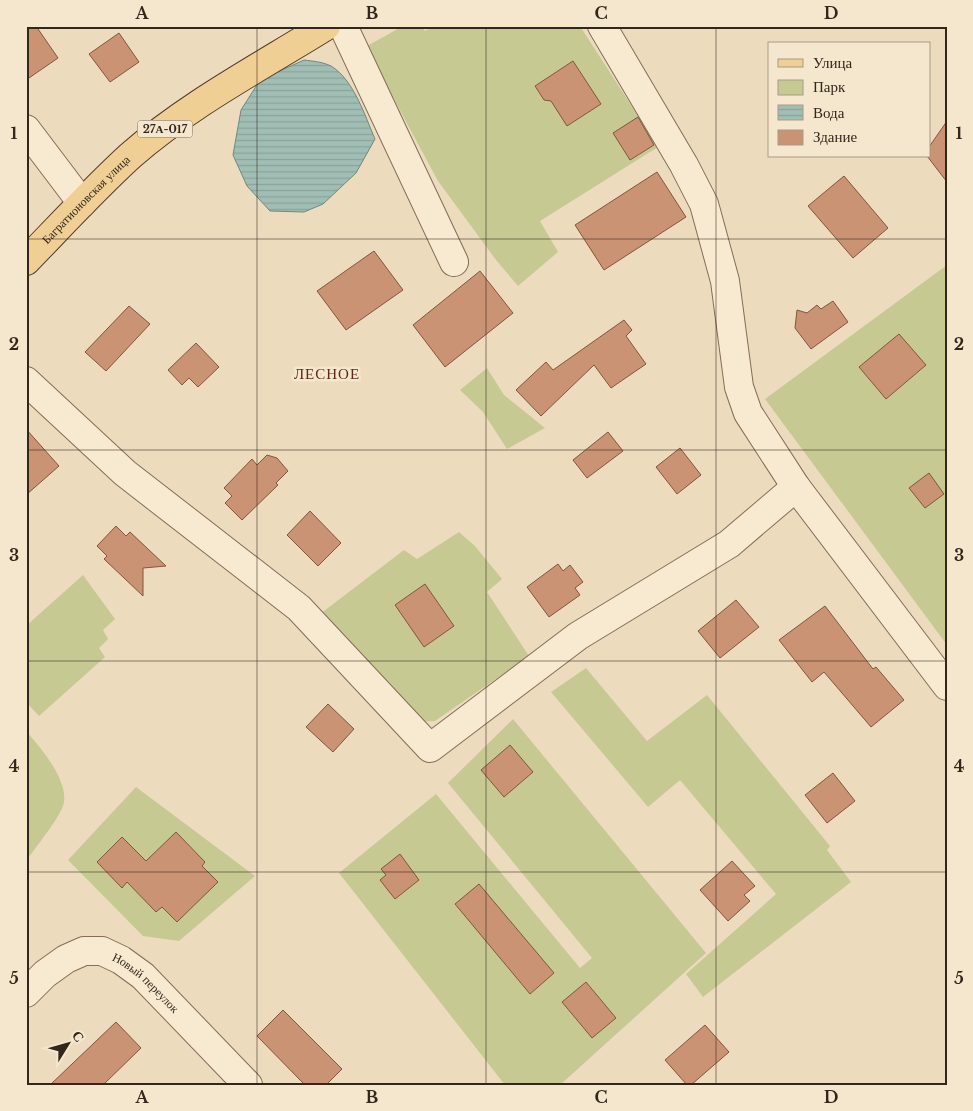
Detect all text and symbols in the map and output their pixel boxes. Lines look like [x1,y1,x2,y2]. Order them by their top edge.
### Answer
text: A [135,3,150,23]
text: B [366,3,379,23]
text: C [594,3,608,23]
text: D [824,3,838,23]
legend [768,42,930,158]
text: Улица [813,53,852,72]
text: Парк [813,77,846,96]
text: Вода [813,103,845,122]
road number: 27А-017 [138,120,192,138]
text: 1 [11,123,18,143]
text: 1 [956,123,963,143]
text: Здание [813,127,857,146]
street label: Багратионовская улица [39,151,133,247]
text: 2 [9,334,19,354]
text: 2 [954,334,964,354]
district label: ЛЕСНОЕ [294,364,360,383]
text: 3 [9,545,19,565]
text: 3 [954,545,964,565]
text: 4 [9,756,19,776]
text: 4 [954,756,964,776]
street label: Новый переулок [110,949,183,1016]
text: 5 [9,968,19,988]
text: 5 [954,968,964,988]
north arrow [42,1018,92,1068]
text: С [68,1027,89,1046]
text: A [135,1087,150,1107]
text: B [366,1087,379,1107]
text: C [594,1087,608,1107]
text: D [824,1087,838,1107]

